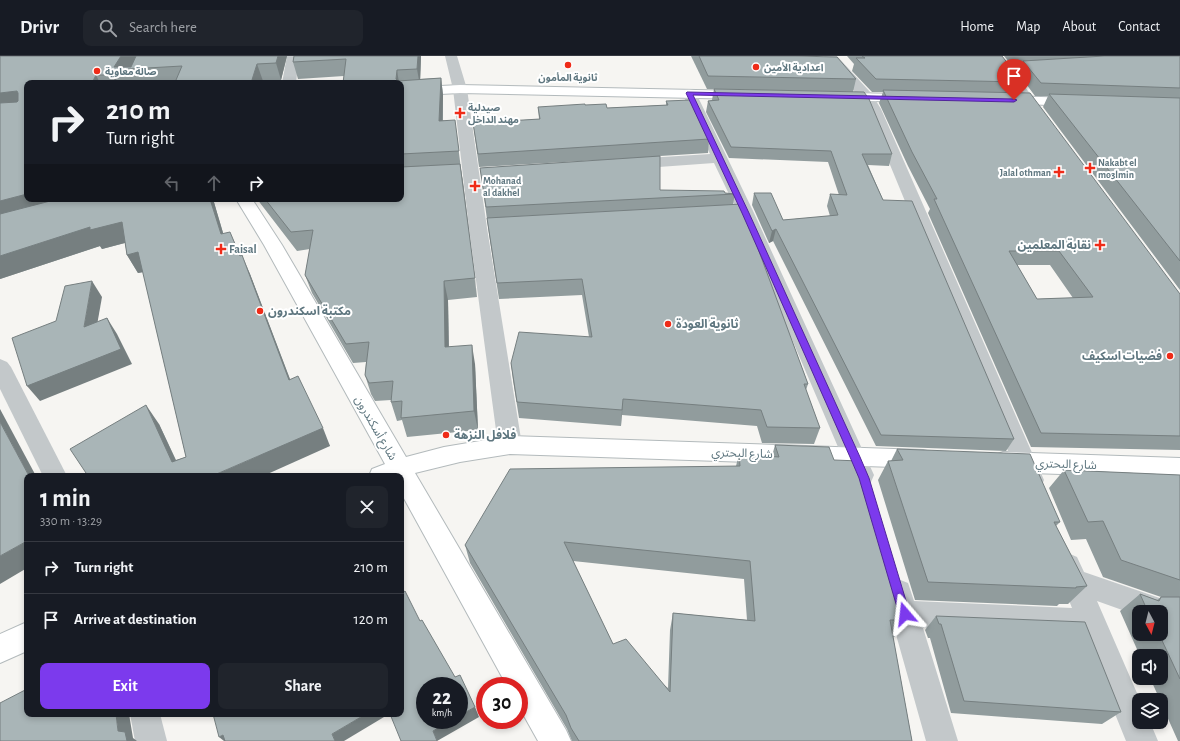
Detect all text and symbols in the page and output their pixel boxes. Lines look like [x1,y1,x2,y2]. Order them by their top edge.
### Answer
search box [83,10,363,46]
icon: search [97,17,119,39]
text: Drivr [20,18,59,37]
text: Search here [129,20,197,35]
text: Home [960,20,994,34]
text: Map [1016,20,1040,34]
text: About [1062,20,1096,34]
text: Contact [1118,20,1160,34]
pin [997,59,1031,100]
marker: ثانوية المأمون [563,60,573,70]
marker: اعدادية الأمين [751,62,761,72]
place label: اعدادية الأمين [764,62,824,74]
icon: arrive [1003,65,1025,87]
marker: صالة معاوية [92,66,102,76]
place label: صالة معاوية [105,66,157,78]
place label: ثانوية المأمون [538,72,598,84]
icon: right [40,96,92,148]
text: 210 m [106,97,171,125]
place label: صيدلية مهند الداخل [468,102,519,126]
marker: صيدلية مهند الداخل [455,108,465,118]
text: Turn right [106,130,175,148]
place label: Nakabt el mo3lmin [1098,158,1137,180]
marker: Nakabt el mo3lmin [1085,163,1095,173]
marker: Jalal othman [1054,167,1064,177]
place label: Jalal othman [1000,168,1051,178]
icon: left [161,172,183,194]
icon: ahead [203,172,225,194]
icon: right [245,172,267,194]
place label: Mohanad al dakhel [483,176,522,198]
marker: Mohanad al dakhel [470,181,480,191]
place label: نقابة المعلمين [1018,238,1091,252]
marker: نقابة المعلمين [1094,239,1106,251]
place label: Faisal [229,243,257,255]
marker: Faisal [216,244,226,254]
place label: مكتبة اسكندرون [268,304,351,318]
marker: مكتبة اسكندرون [255,306,265,316]
place label: ثانوية العودة [676,317,739,331]
marker: ثانوية العودة [663,319,673,329]
place label: فضيات اسكيف [1082,349,1162,363]
marker: فضيات اسكيف [1165,351,1175,361]
street label: شارع أسكندرون [350,393,401,464]
place label: فلافل النزهة [454,428,516,442]
marker: فلافل النزهة [441,430,451,440]
street label: شارع البحتري [711,446,773,464]
street label: شارع البحتري [1035,457,1097,475]
button: close [346,486,388,528]
text: 1 min [40,487,91,511]
text: 330 m · 13:29 [40,515,102,528]
icon: right [40,557,62,579]
text: Turn right [74,560,133,575]
text: 210 m [354,560,388,575]
position arrow [884,593,926,635]
north arrow [1132,605,1168,641]
map controls [1132,605,1168,729]
icon: arrive [40,609,62,631]
text: Arrive at destination [74,612,197,627]
text: 120 m [354,612,388,627]
button: sound [1132,649,1168,685]
button: Exit [40,663,210,709]
button: Share [218,663,388,709]
speed limit sign: 30 [476,677,528,729]
text: 22 [433,688,451,708]
button: layers [1132,693,1168,729]
text: km/h [432,708,452,718]

